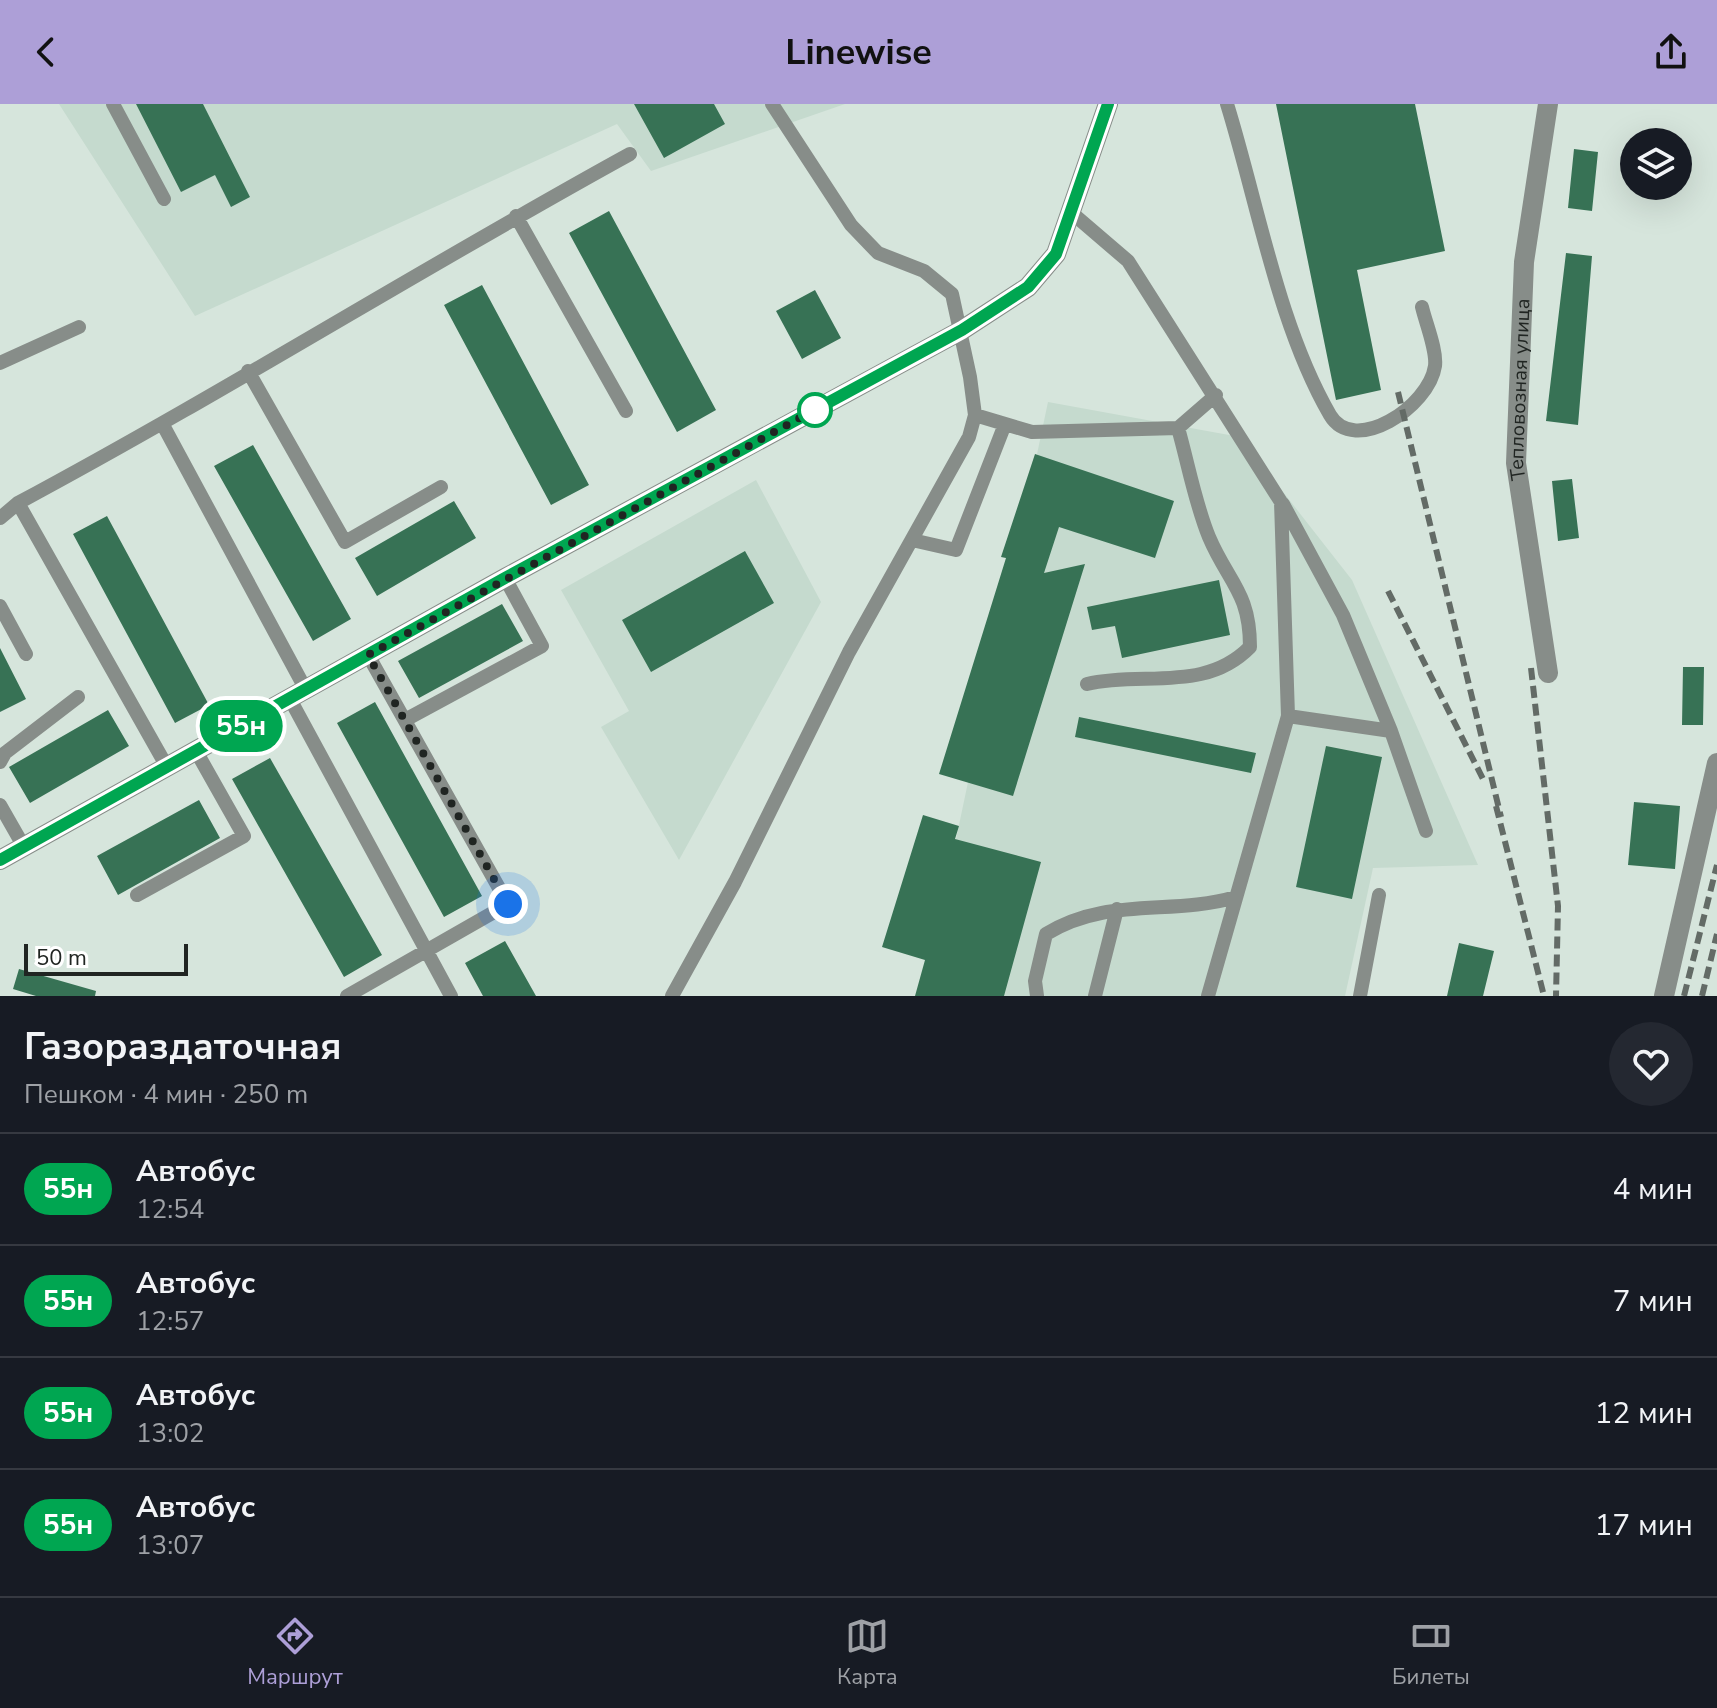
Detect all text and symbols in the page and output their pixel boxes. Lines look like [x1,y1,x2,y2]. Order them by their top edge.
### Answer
text: Linewise [785,28,932,77]
icon: back [24,30,68,74]
icon: share [1649,30,1693,74]
map controls [1620,128,1692,200]
button: layers [1620,128,1692,200]
street label: Тепловозная улица [1502,298,1536,482]
unlabelled marker [798,393,832,427]
line badge: 55н [195,700,287,752]
text: 55н [216,707,266,745]
your location [488,884,528,924]
scale bar [24,940,188,976]
text: 50 m [36,943,87,973]
text: Газораздаточная [24,1021,341,1072]
button: heart [1609,1022,1693,1106]
text: Пешком · 4 мин · 250 m [24,1077,308,1112]
text: Автобус [136,1151,255,1192]
text: 4 мин [1612,1169,1693,1210]
text: 55н [43,1170,93,1208]
text: 12:54 [136,1192,204,1227]
text: Автобус [136,1263,255,1304]
text: 7 мин [1612,1281,1693,1322]
text: 55н [43,1282,93,1320]
text: 12:57 [136,1304,204,1339]
text: Автобус [136,1375,255,1416]
text: 12 мин [1594,1393,1693,1434]
text: 55н [43,1394,93,1432]
text: 13:02 [136,1416,204,1451]
text: Автобус [136,1487,255,1528]
text: 17 мин [1594,1505,1693,1546]
text: 55н [43,1506,93,1544]
text: 13:07 [136,1528,204,1563]
tab: Маршрут [247,1614,343,1692]
tab: Карта [837,1614,898,1692]
tab: Билеты [1392,1614,1470,1692]

